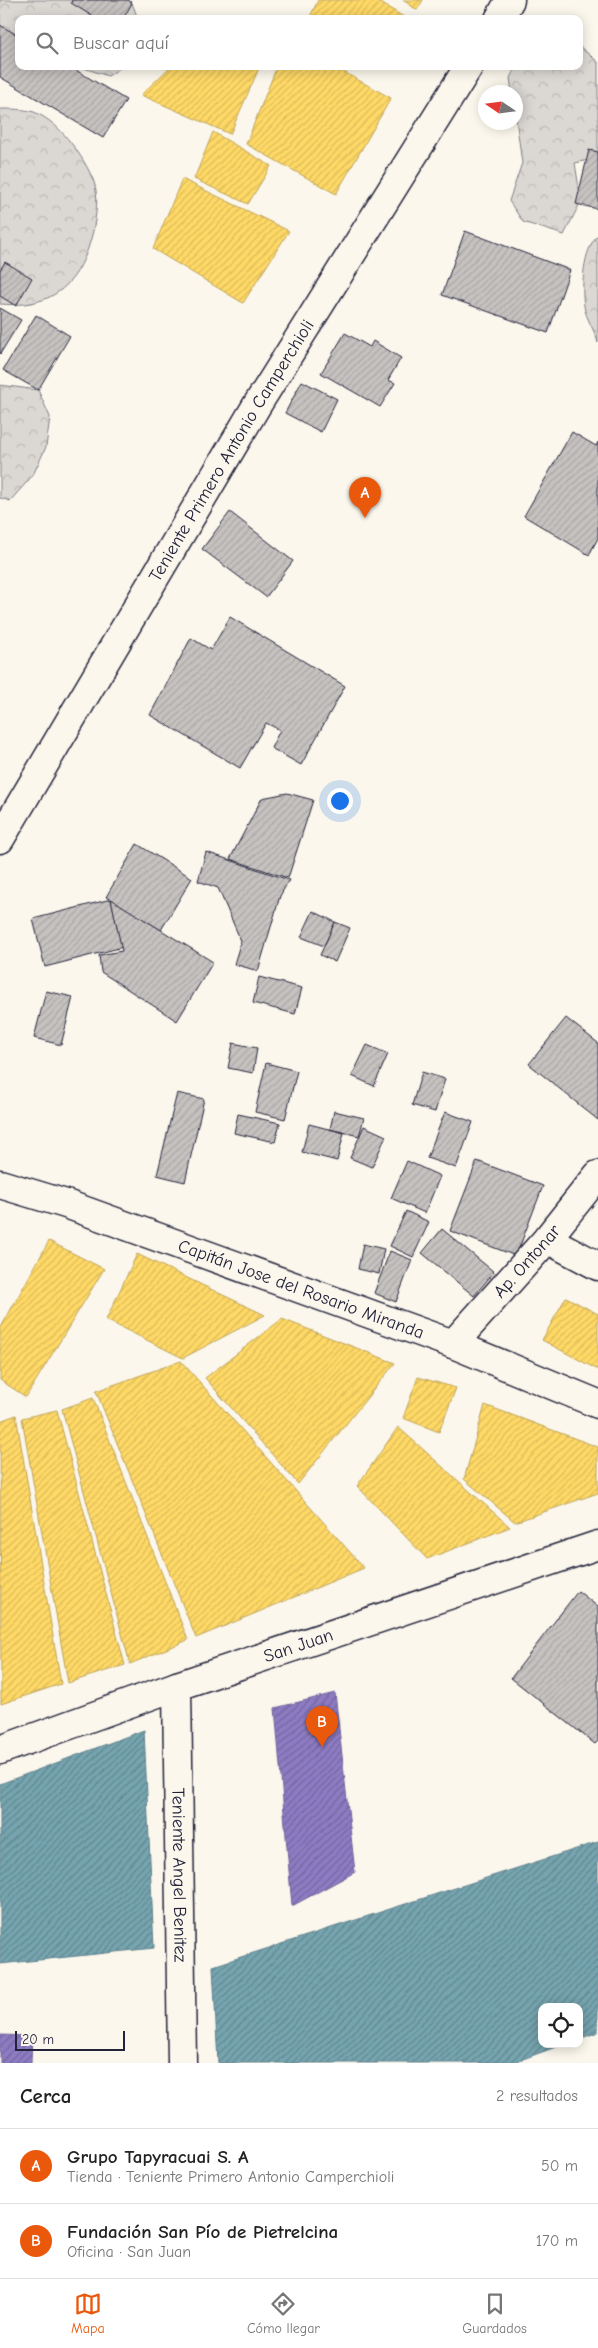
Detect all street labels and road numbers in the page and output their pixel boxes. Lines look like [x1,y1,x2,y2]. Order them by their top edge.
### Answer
street label: Teniente Primero Antonio Camperchioli [144,316,318,585]
street label: Ap. Ontonar [489,1220,565,1302]
street label: Capitán Jose del Rosario Miranda [175,1235,427,1343]
street label: San Juan [261,1624,336,1667]
street label: Teniente Angel Benitez [168,1788,191,1963]

